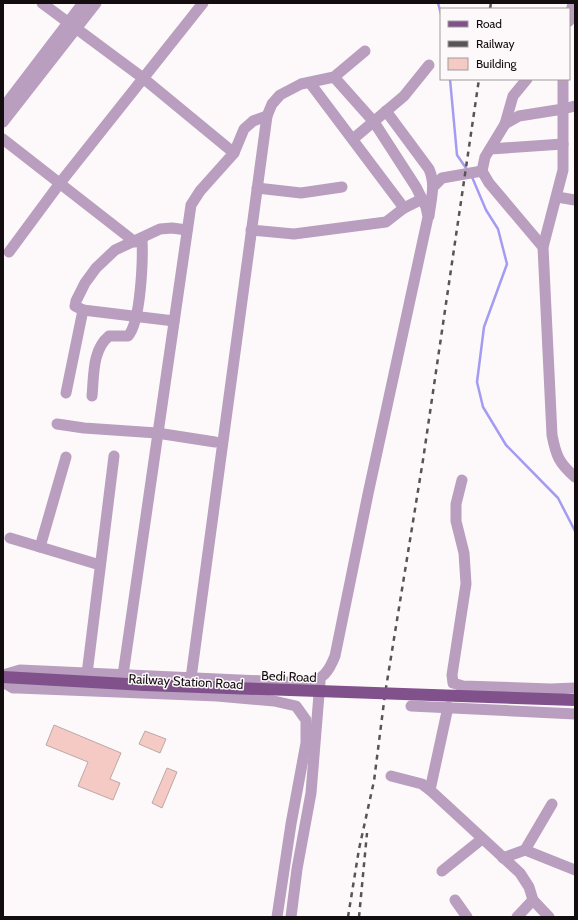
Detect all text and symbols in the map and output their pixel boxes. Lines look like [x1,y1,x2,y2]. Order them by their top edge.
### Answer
legend [440,8,570,80]
text: Road [476,16,502,31]
text: Railway [476,36,514,51]
text: Building [476,56,518,71]
street label: Bedi Road [261,667,317,685]
street label: Railway Station Road [128,670,244,692]

